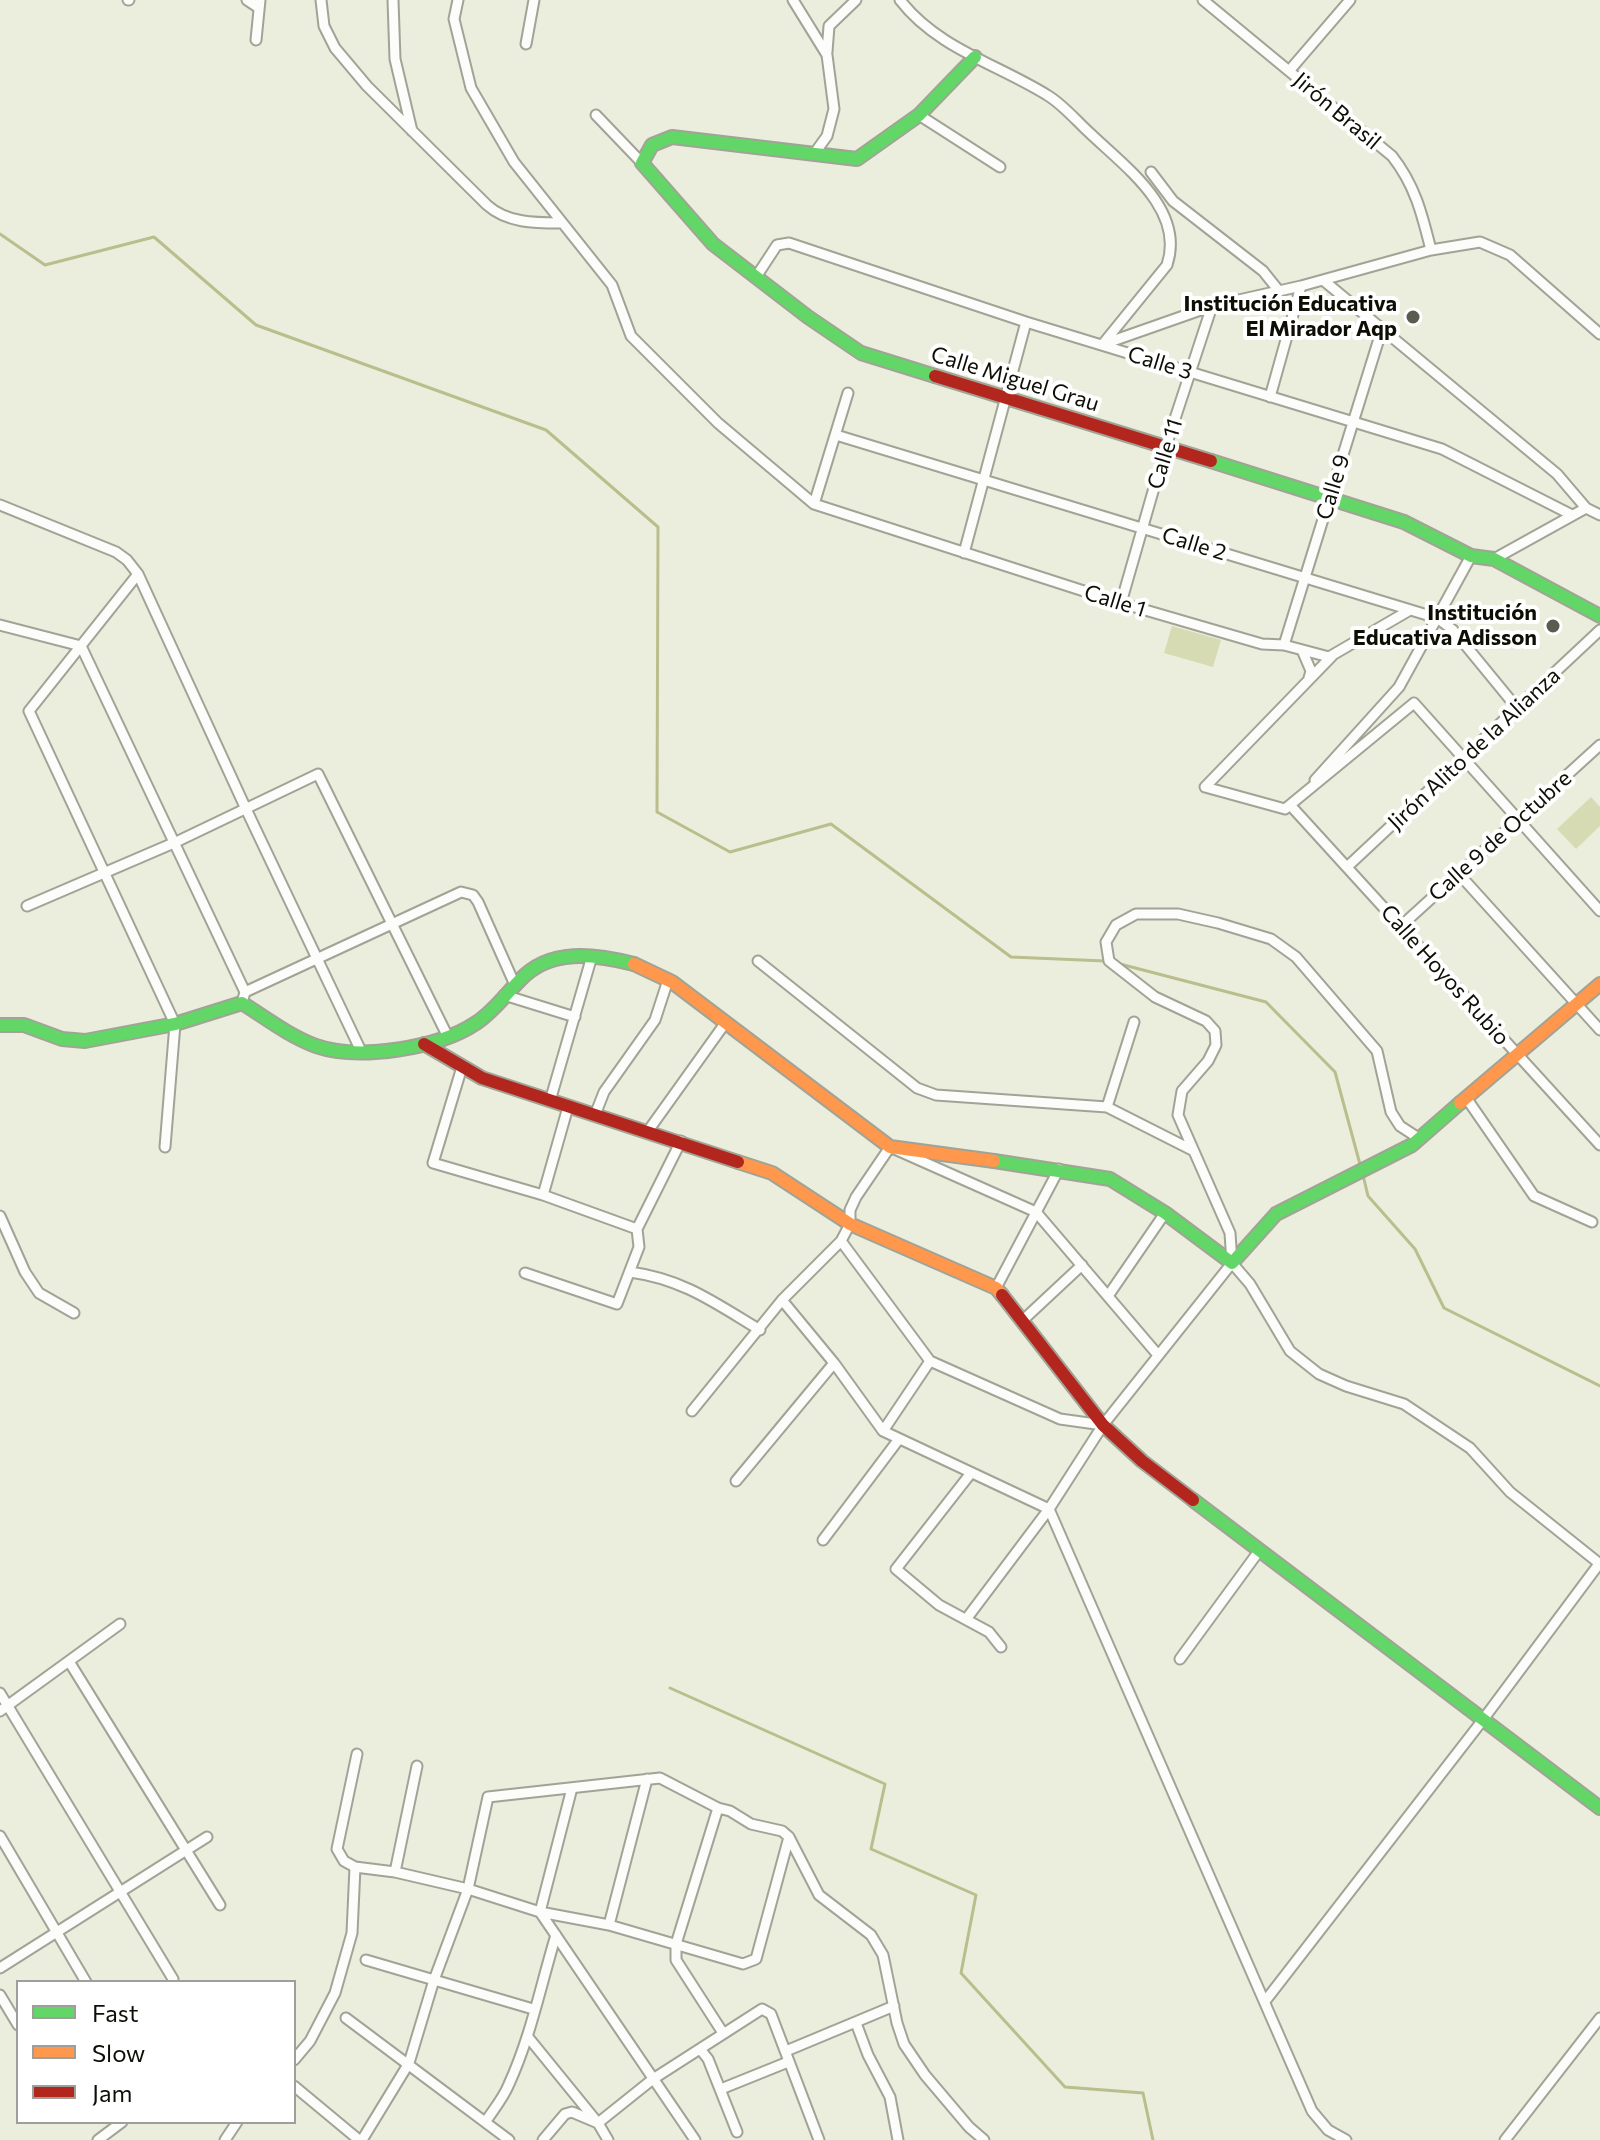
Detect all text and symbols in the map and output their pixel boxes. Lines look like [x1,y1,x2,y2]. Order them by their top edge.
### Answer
street label: Jirón Brasil [1288,67,1386,155]
place label: Institución Educativa El Mirador Aqp [1184,291,1397,342]
marker: Institución Educativa El Mirador Aqp [1404,308,1422,326]
street label: Calle Miguel Grau [928,341,1102,417]
street label: Calle 3 [1125,341,1195,385]
street label: Calle 11 [1142,416,1188,492]
street label: Calle 9 [1311,451,1355,523]
street label: Calle 2 [1159,522,1229,566]
street label: Calle 1 [1081,579,1149,623]
place label: Institución Educativa Adisson [1353,600,1537,652]
marker: Institución Educativa Adisson [1544,617,1562,635]
street label: Jirón Alito de la Alianza [1382,662,1566,836]
street label: Calle 9 de Octubre [1423,765,1577,907]
street label: Calle Hoyos Rubio [1375,899,1515,1051]
legend [16,1980,296,2124]
text: Fast [92,1998,139,2027]
text: Slow [92,2038,145,2067]
text: Jam [92,2078,132,2107]

